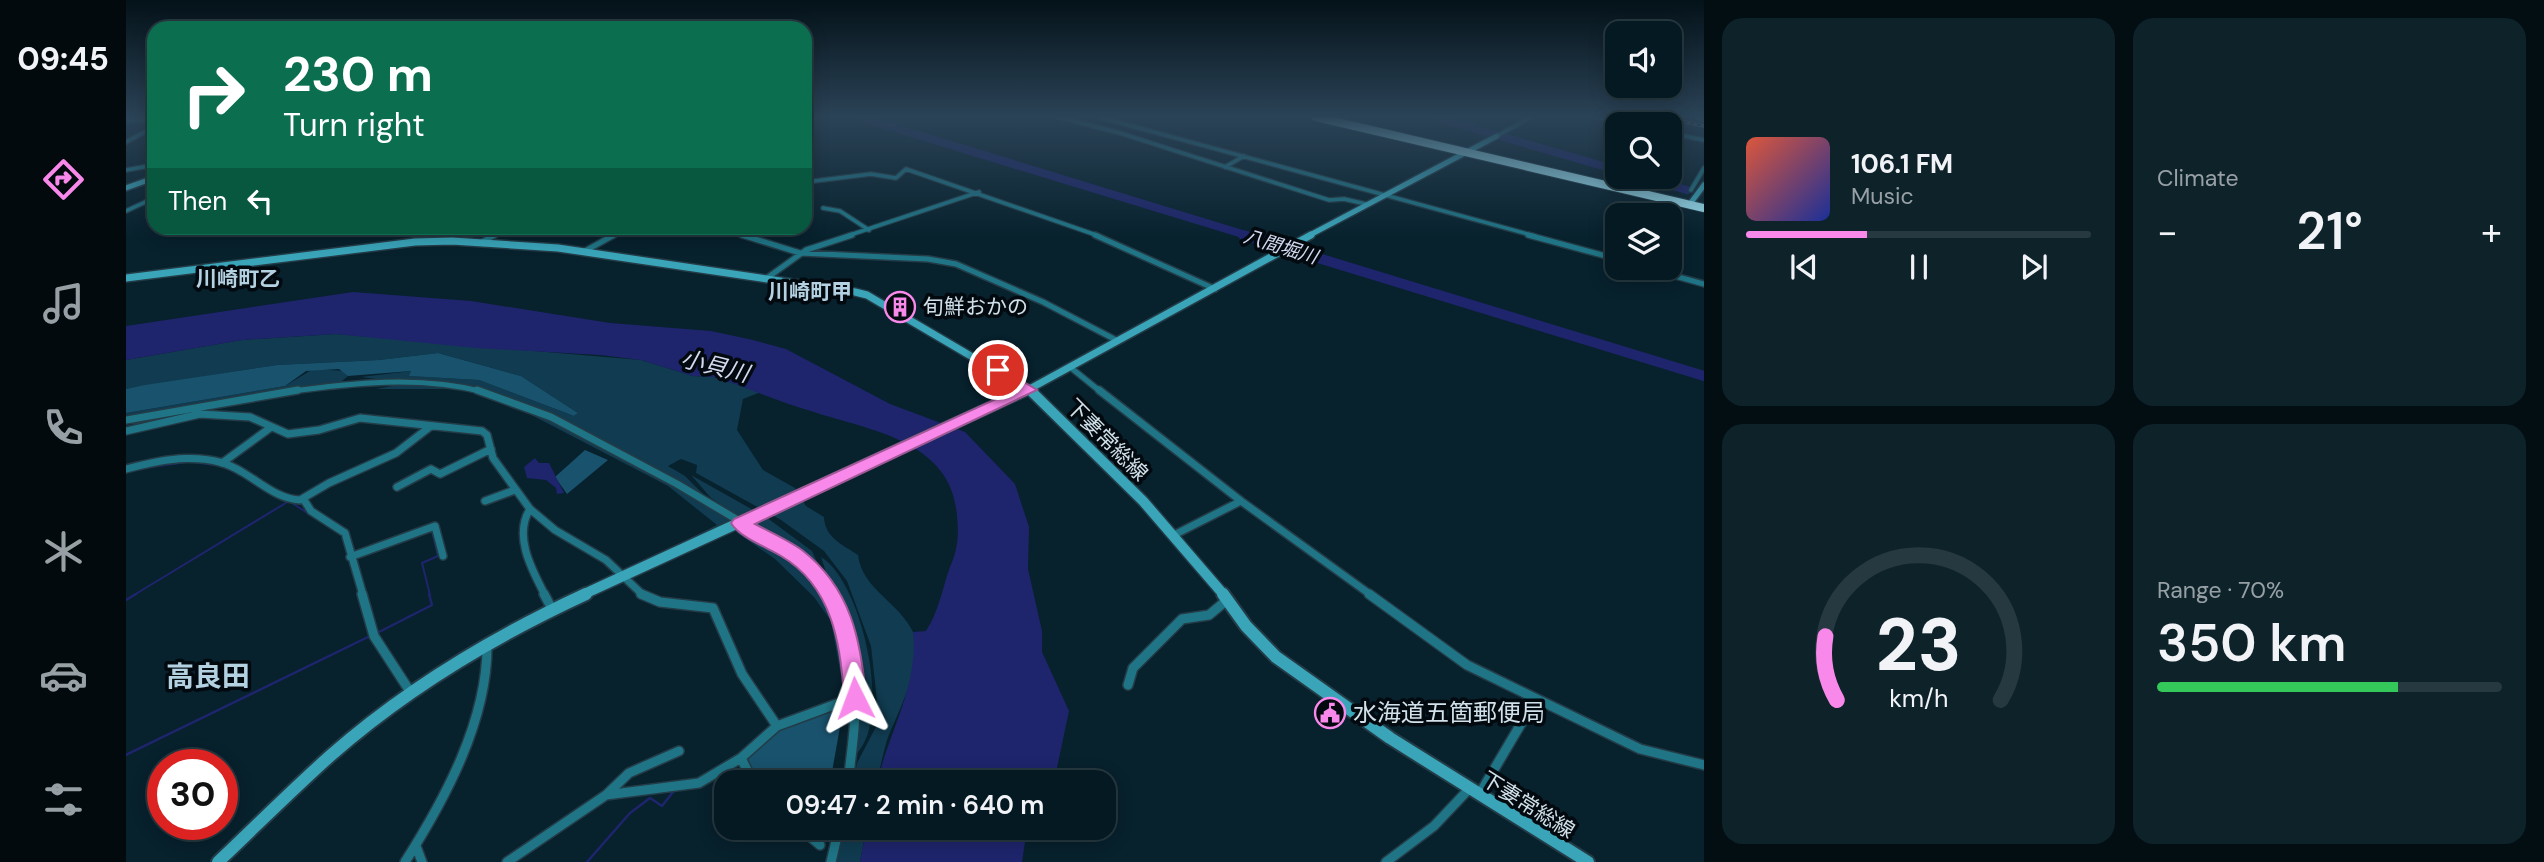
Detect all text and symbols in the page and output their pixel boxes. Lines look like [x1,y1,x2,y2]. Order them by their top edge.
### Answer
map controls [1605,21,1682,280]
button: sound [1605,21,1682,98]
text: 09:45 [17,38,109,80]
text: 230 m [283,42,433,106]
icon: right [168,49,259,140]
text: Turn right [283,104,425,146]
button: search [1605,112,1682,189]
text: 106.1 FM [1851,147,1953,181]
icon: directions [39,155,88,204]
text: Climate [2157,163,2239,193]
text: Music [1851,181,1914,211]
icon: left [241,182,279,220]
text: Then [168,184,227,218]
text: 21° [2296,197,2363,265]
button: layers [1605,203,1682,280]
text: − [2157,207,2178,257]
text: + [2481,207,2502,257]
water label: 八間堀川 [1241,223,1323,270]
icon: previous [1785,248,1823,286]
icon: pause [1900,248,1938,286]
icon: next [2015,248,2053,286]
district label: 川崎町乙 [196,265,280,293]
district label: 川崎町甲 [768,278,852,306]
icon: music [39,279,88,328]
building icon: 旬鮮おかの [883,290,917,324]
place label: 旬鮮おかの [923,293,1028,321]
pin [968,340,1028,400]
water label: 小貝川 [678,343,755,390]
icon: arrive [979,351,1017,389]
street label: 下妻常総線 [1060,393,1154,487]
icon: phone [39,403,88,452]
icon: climate [39,527,88,576]
text: Range · 70% [2157,575,2284,605]
text: 23 [1876,598,1961,693]
text: 350 km [2157,609,2346,677]
icon: car [39,651,88,700]
district label: 高良田 [166,658,250,695]
position arrow [818,661,892,735]
text: km/h [1889,682,1948,715]
public building icon: 水海道五箇郵便局 [1313,696,1347,730]
place label: 水海道五箇郵便局 [1353,697,1545,728]
speed limit sign: 30 [147,749,238,840]
street label: 下妻常総線 [1476,765,1580,845]
icon: filters [39,775,88,824]
text: 09:47 · 2 min · 640 m [786,788,1044,822]

